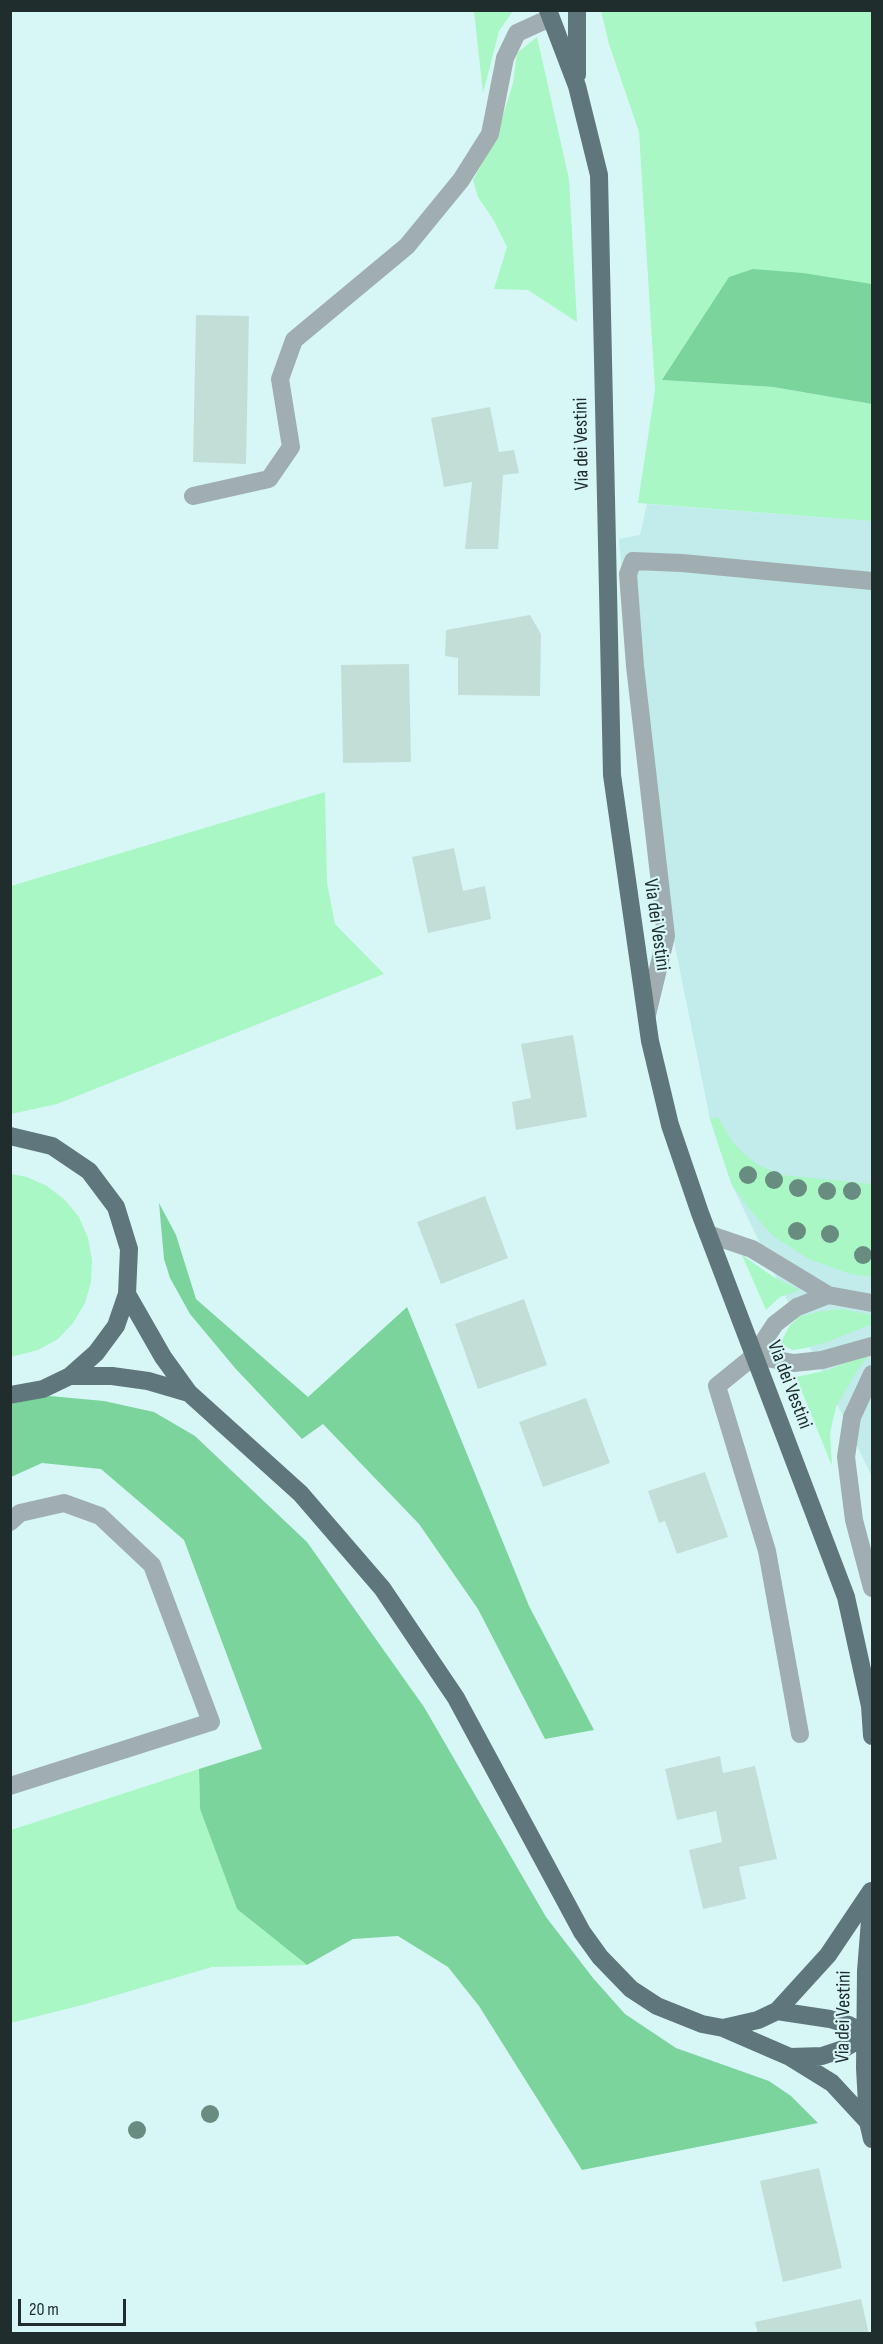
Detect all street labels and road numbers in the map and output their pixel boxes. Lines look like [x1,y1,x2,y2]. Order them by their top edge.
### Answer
street label: Via dei Vestini [569,398,595,490]
street label: Via dei Vestini [638,877,674,973]
street label: Via dei Vestini [761,1337,817,1433]
street label: Via dei Vestini [831,1971,857,2063]

